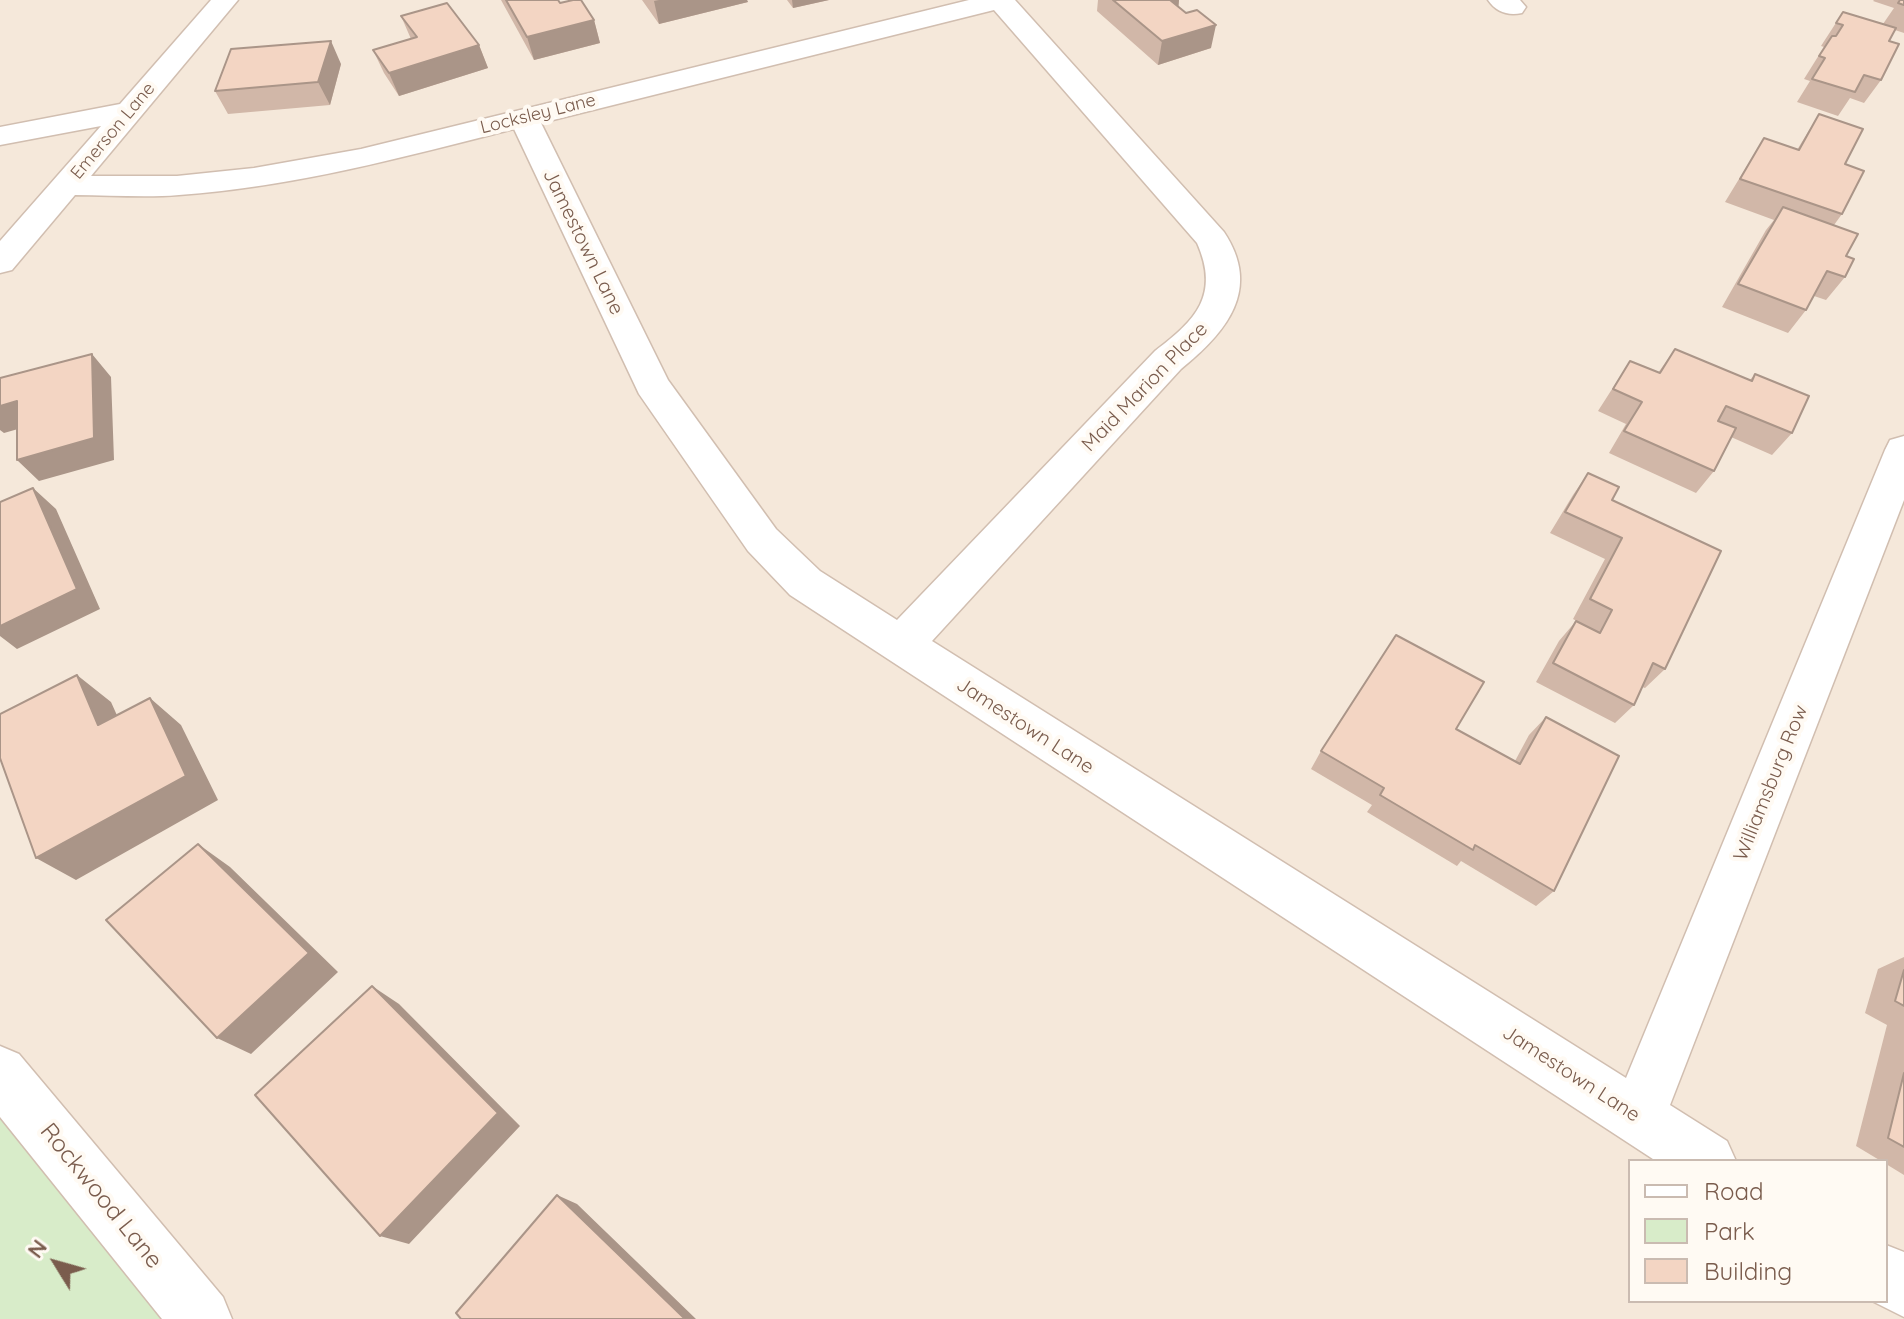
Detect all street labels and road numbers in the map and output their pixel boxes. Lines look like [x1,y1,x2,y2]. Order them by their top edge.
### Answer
street label: Emerson Lane [66,78,160,184]
street label: Locksley Lane [478,89,598,139]
street label: Jamestown Lane [537,165,629,319]
street label: Maid Marion Place [1077,317,1213,457]
street label: Jamestown Lane [952,673,1098,779]
street label: Williamsburg Row [1729,702,1813,864]
street label: Jamestown Lane [1498,1021,1644,1127]
street label: Rockwood Lane [34,1118,168,1274]

